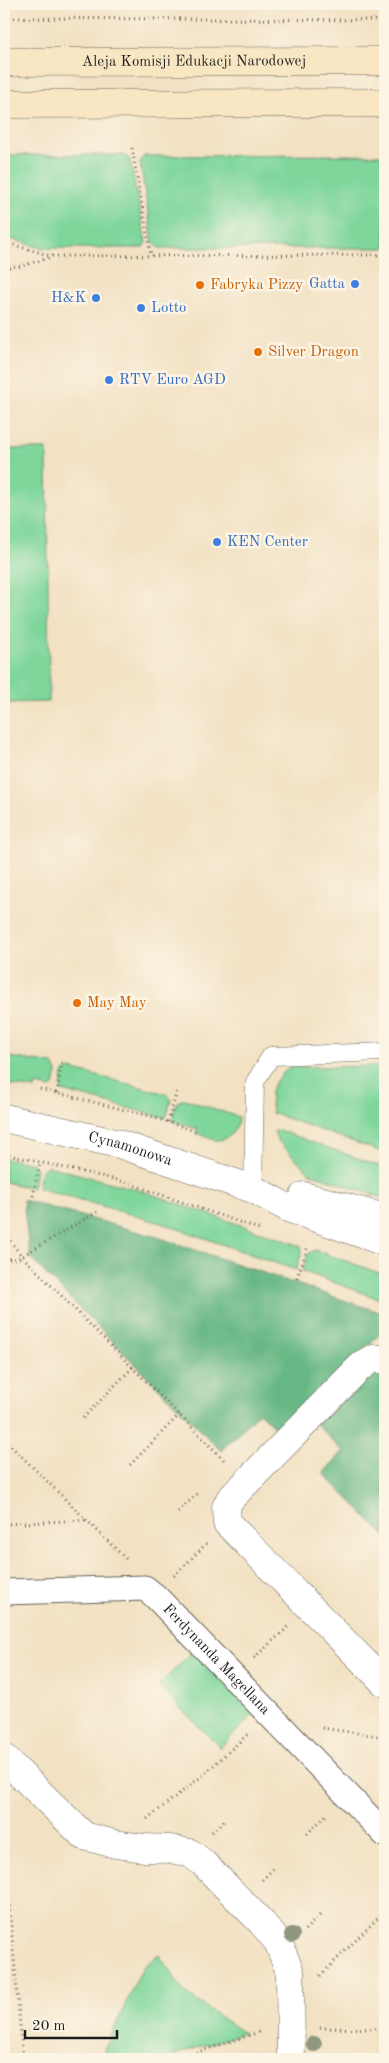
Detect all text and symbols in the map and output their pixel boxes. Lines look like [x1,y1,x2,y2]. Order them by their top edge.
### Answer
street label: Aleja Komisji Edukacji Narodowej [82,54,306,69]
place label: Gatta [309,277,346,292]
place label: Fabryka Pizzy [210,278,303,293]
marker: Gatta [349,278,361,290]
marker: Fabryka Pizzy [194,279,206,291]
place label: H&K [51,291,86,306]
marker: H&K [90,292,102,304]
place label: Lotto [151,301,186,316]
marker: Lotto [135,302,147,314]
place label: Silver Dragon [268,345,359,360]
marker: Silver Dragon [252,346,264,358]
place label: RTV Euro AGD [119,373,226,388]
marker: RTV Euro AGD [103,374,115,386]
place label: KEN Center [227,535,308,550]
marker: KEN Center [211,536,223,548]
place label: May May [87,996,147,1011]
marker: May May [71,997,83,1009]
street label: Cynamonowa [87,1130,175,1169]
street label: Ferdynanda Magellana [160,1601,273,1718]
scale bar [25,2008,118,2040]
text: 20 m [32,2019,66,2034]

